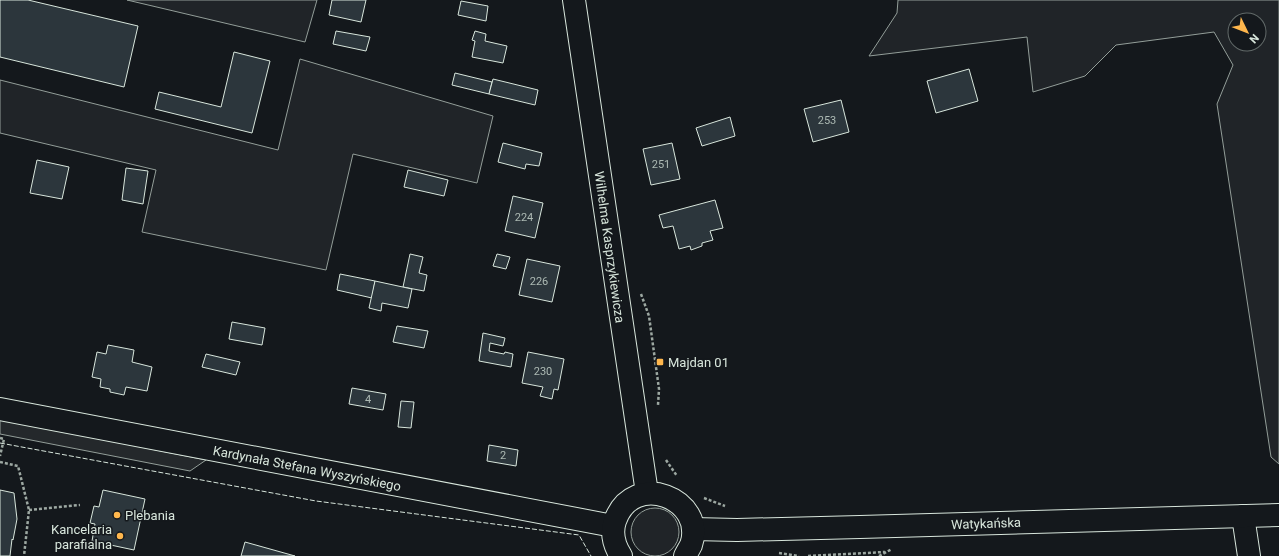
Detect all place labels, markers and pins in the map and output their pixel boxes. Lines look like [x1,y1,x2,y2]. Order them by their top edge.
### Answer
place label: Majdan 01 [668,355,729,370]
marker: Majdan 01 [655,357,665,367]
place label: Plebania [125,508,175,523]
marker: Plebania [112,510,122,520]
place label: Kancelaria parafialna [51,522,112,552]
marker: Kancelaria parafialna [115,531,125,541]

